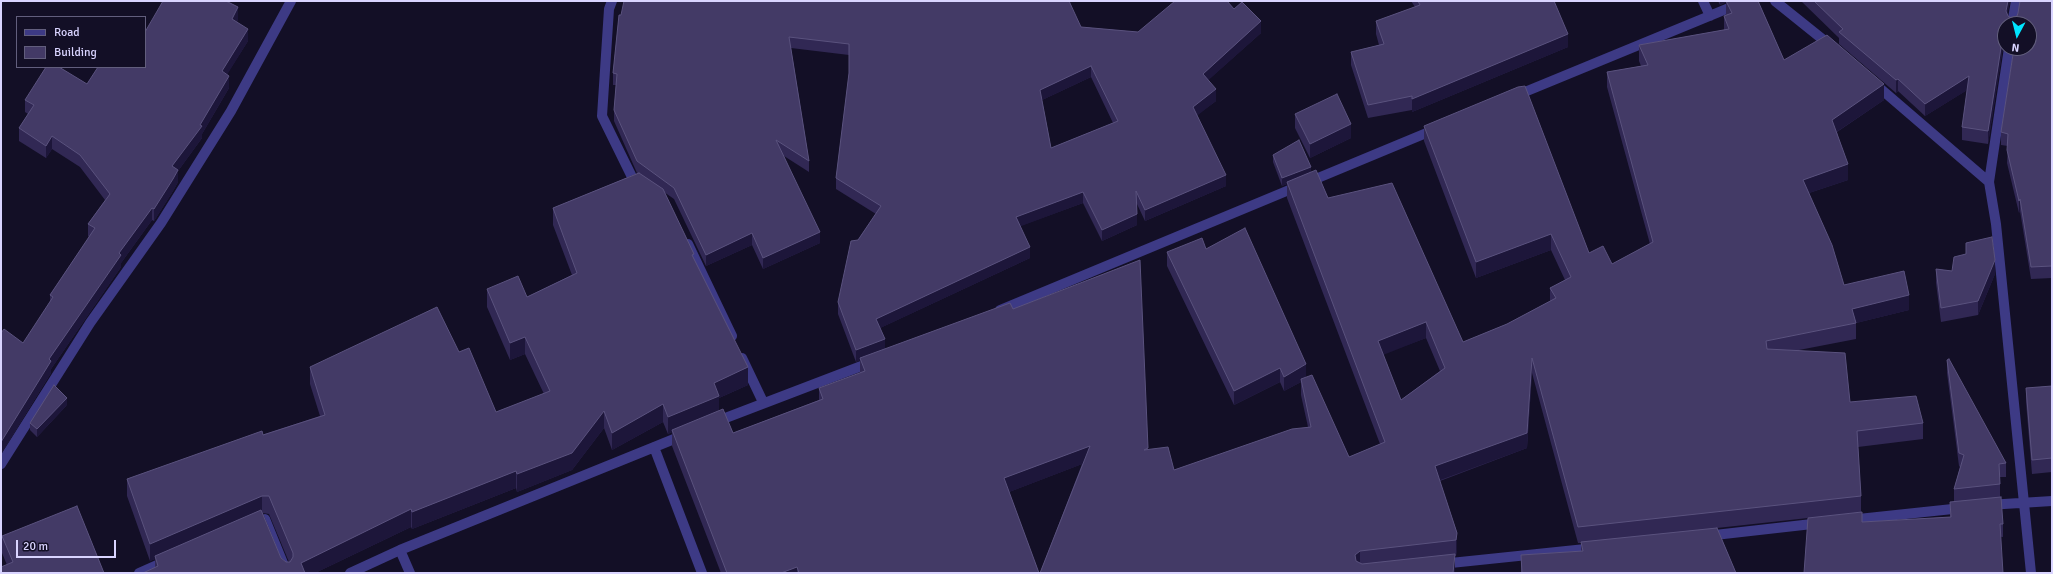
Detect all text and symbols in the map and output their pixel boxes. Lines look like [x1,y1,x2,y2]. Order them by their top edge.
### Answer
legend [16,16,146,68]
north arrow [1997,16,2037,56]
text: Road [54,25,80,40]
text: N [2011,40,2020,54]
text: Building [54,45,97,60]
scale bar [18,532,118,558]
text: 20 m [23,539,48,554]

